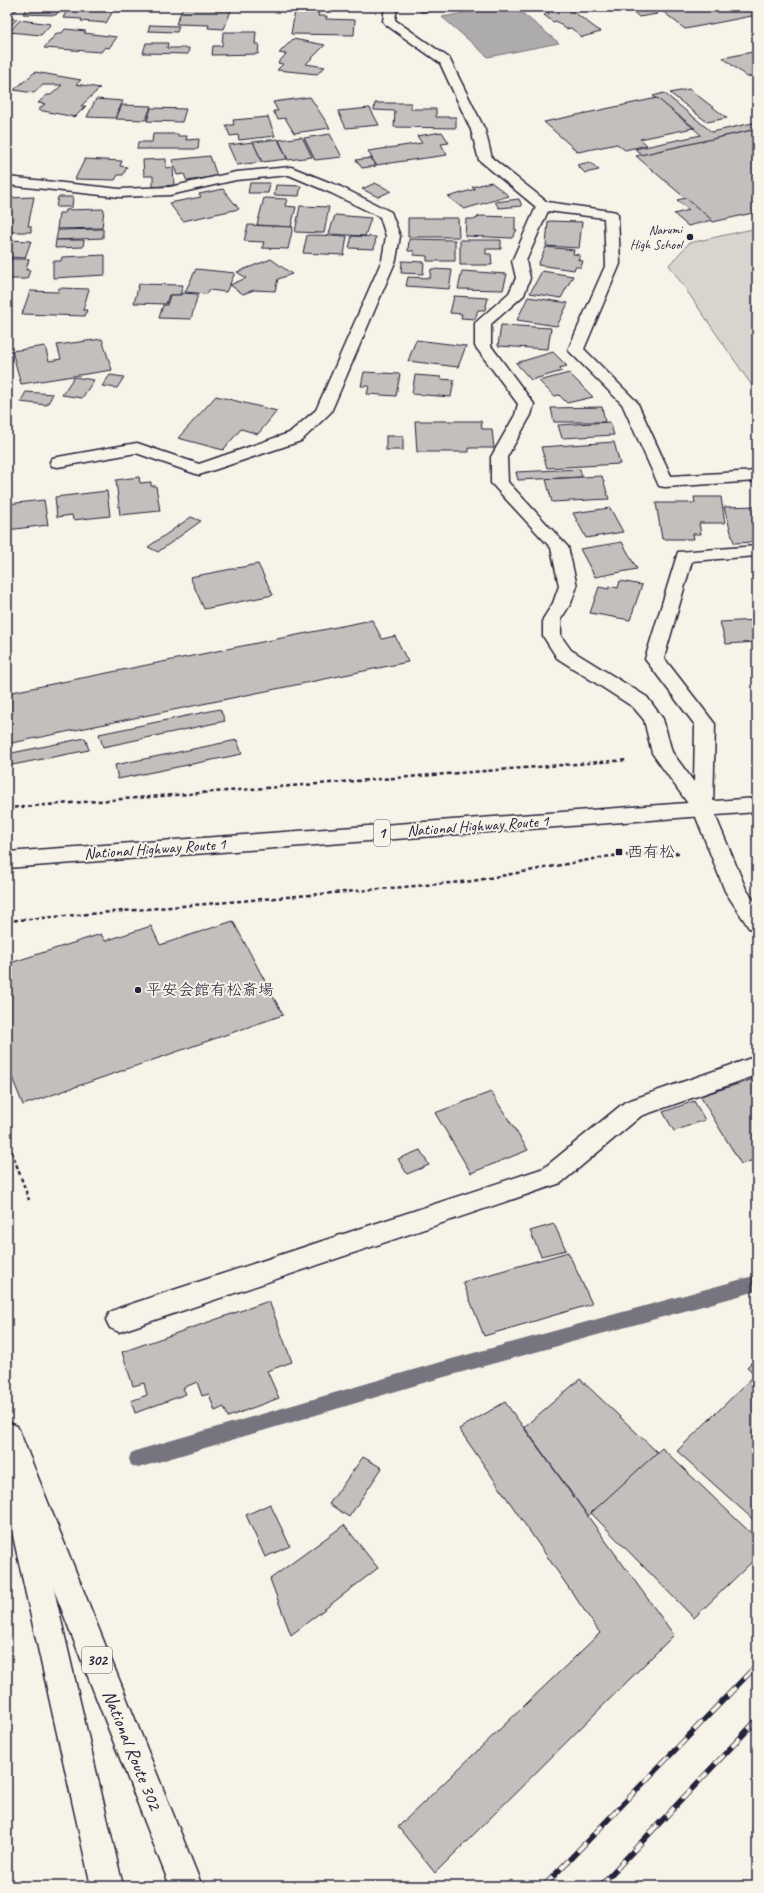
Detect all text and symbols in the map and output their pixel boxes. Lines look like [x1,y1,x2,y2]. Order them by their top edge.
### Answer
place label: Narumi High School [630,222,685,253]
marker: Narumi High School [685,232,695,242]
street label: National Highway Route 1 [406,811,550,841]
road number: 1 [374,820,390,846]
street label: National Highway Route 1 [83,834,227,864]
place label: 西有松 [627,842,675,862]
marker: 西有松 [614,847,624,857]
place label: 平安会館有松斎場 [146,980,274,1000]
marker: 平安会館有松斎場 [133,985,143,995]
road number: 302 [82,1647,112,1673]
street label: National Route 302 [97,1686,168,1815]

